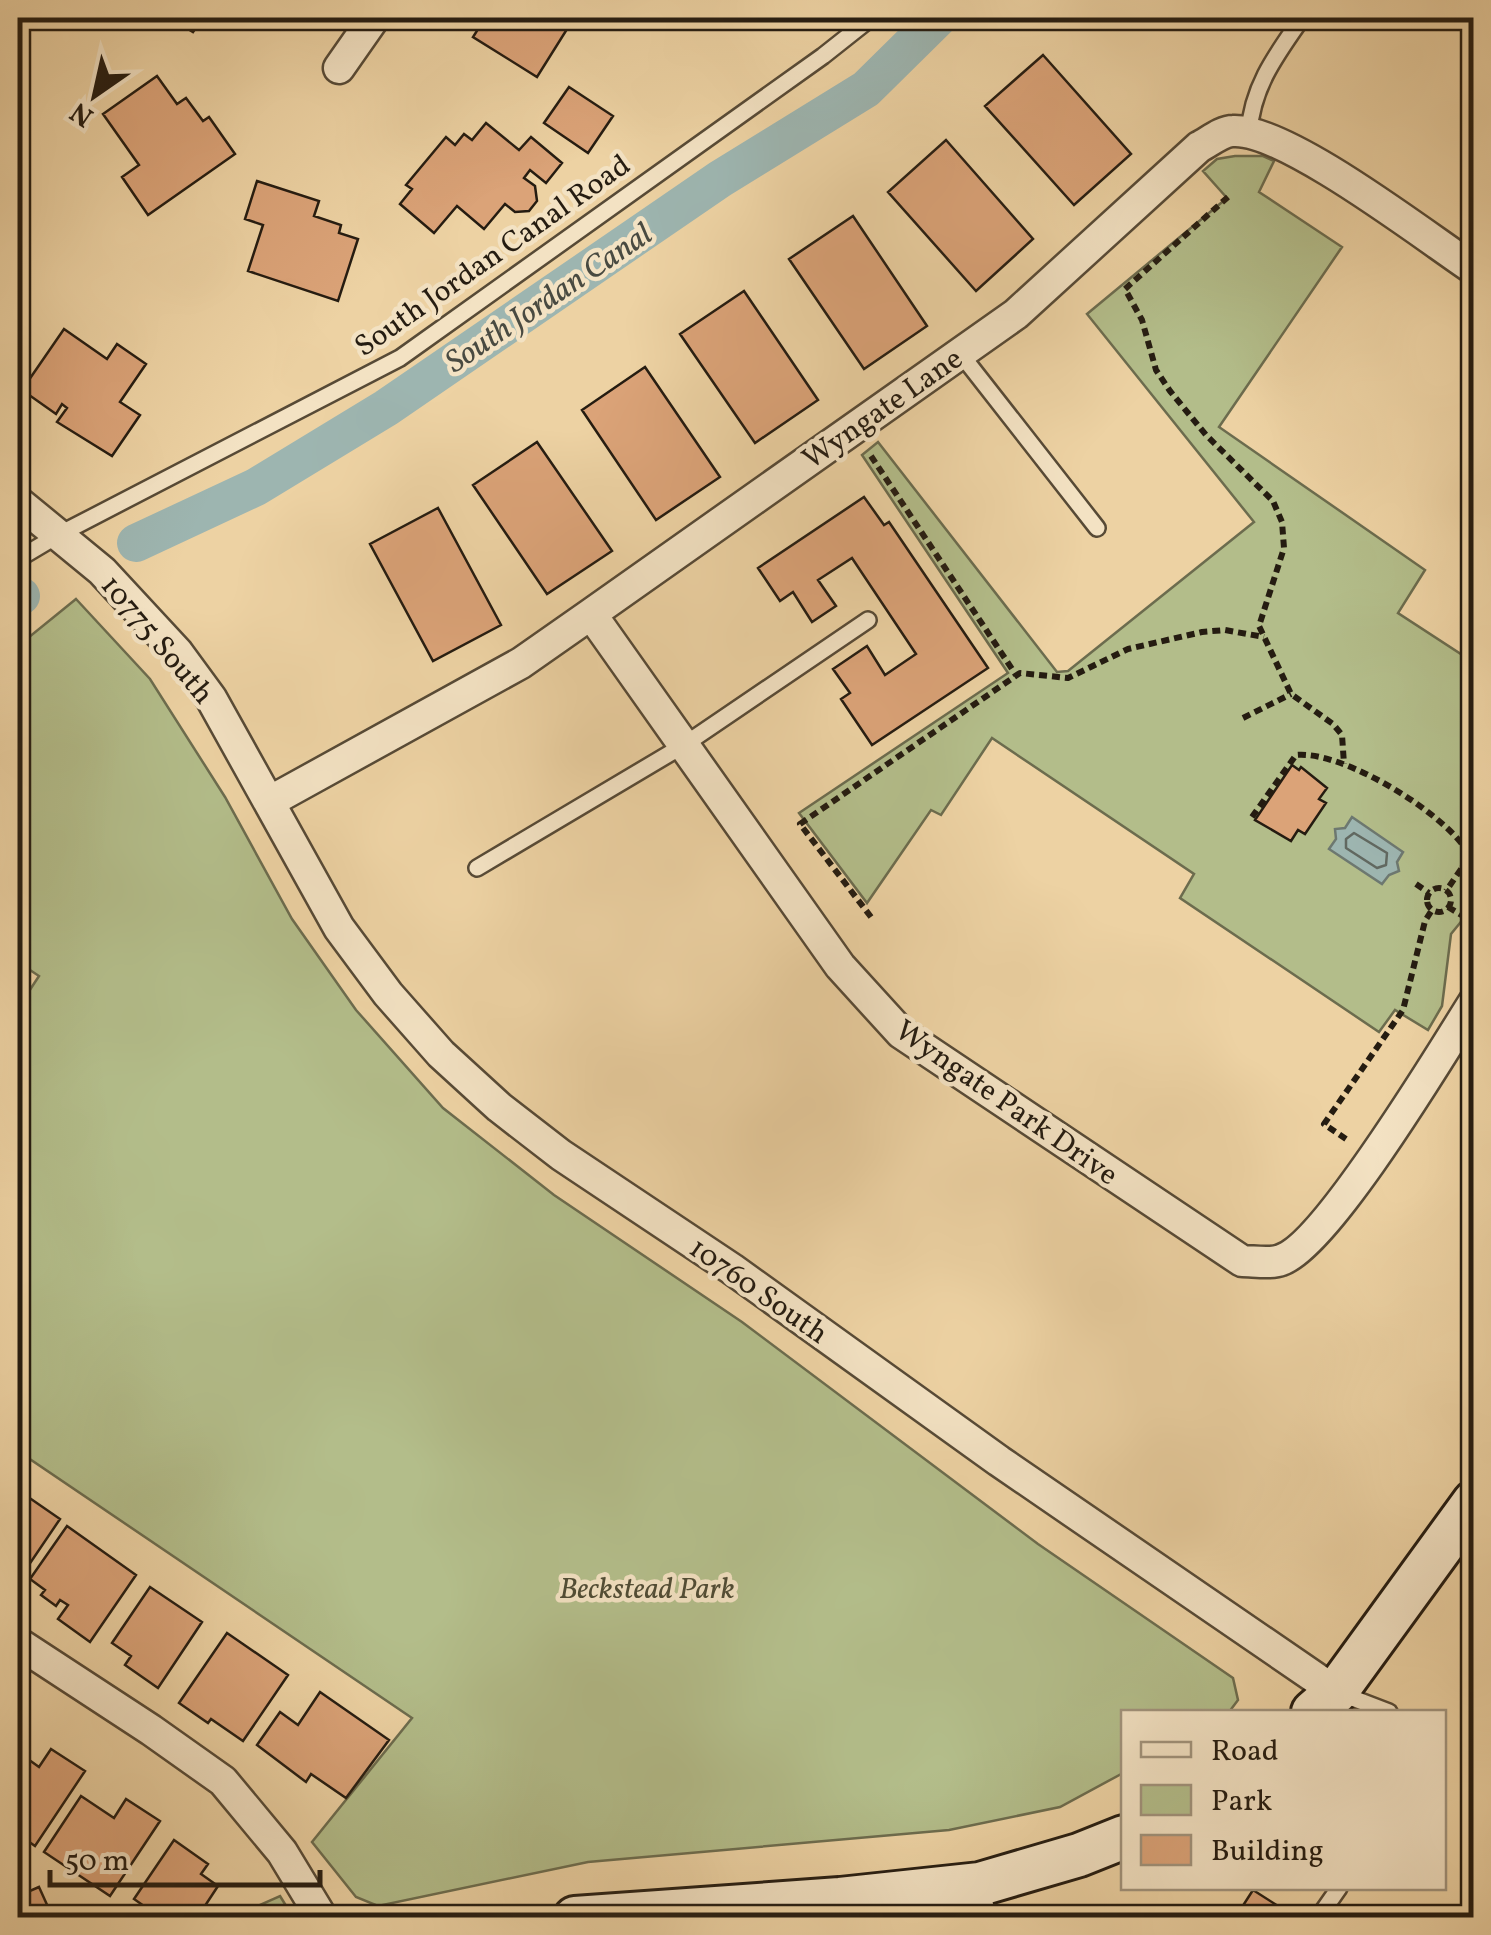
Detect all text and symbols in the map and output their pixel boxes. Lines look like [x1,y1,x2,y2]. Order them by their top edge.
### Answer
north arrow [45,45,145,145]
text: N [63,92,102,136]
street label: South Jordan Canal Road [347,146,637,364]
water label: South Jordan Canal [437,214,659,380]
street label: Wyngate Lane [794,339,972,481]
street label: 10775 South [90,567,223,714]
street label: Wyngate Park Drive [886,1011,1126,1197]
street label: 10760 South [680,1228,836,1355]
park label: Beckstead Park [559,1569,735,1611]
legend [1121,1710,1446,1890]
text: Road [1211,1731,1279,1773]
text: Park [1211,1781,1272,1823]
scale bar [50,1825,320,1887]
text: Building [1211,1831,1324,1873]
text: 50 m [65,1841,129,1883]

